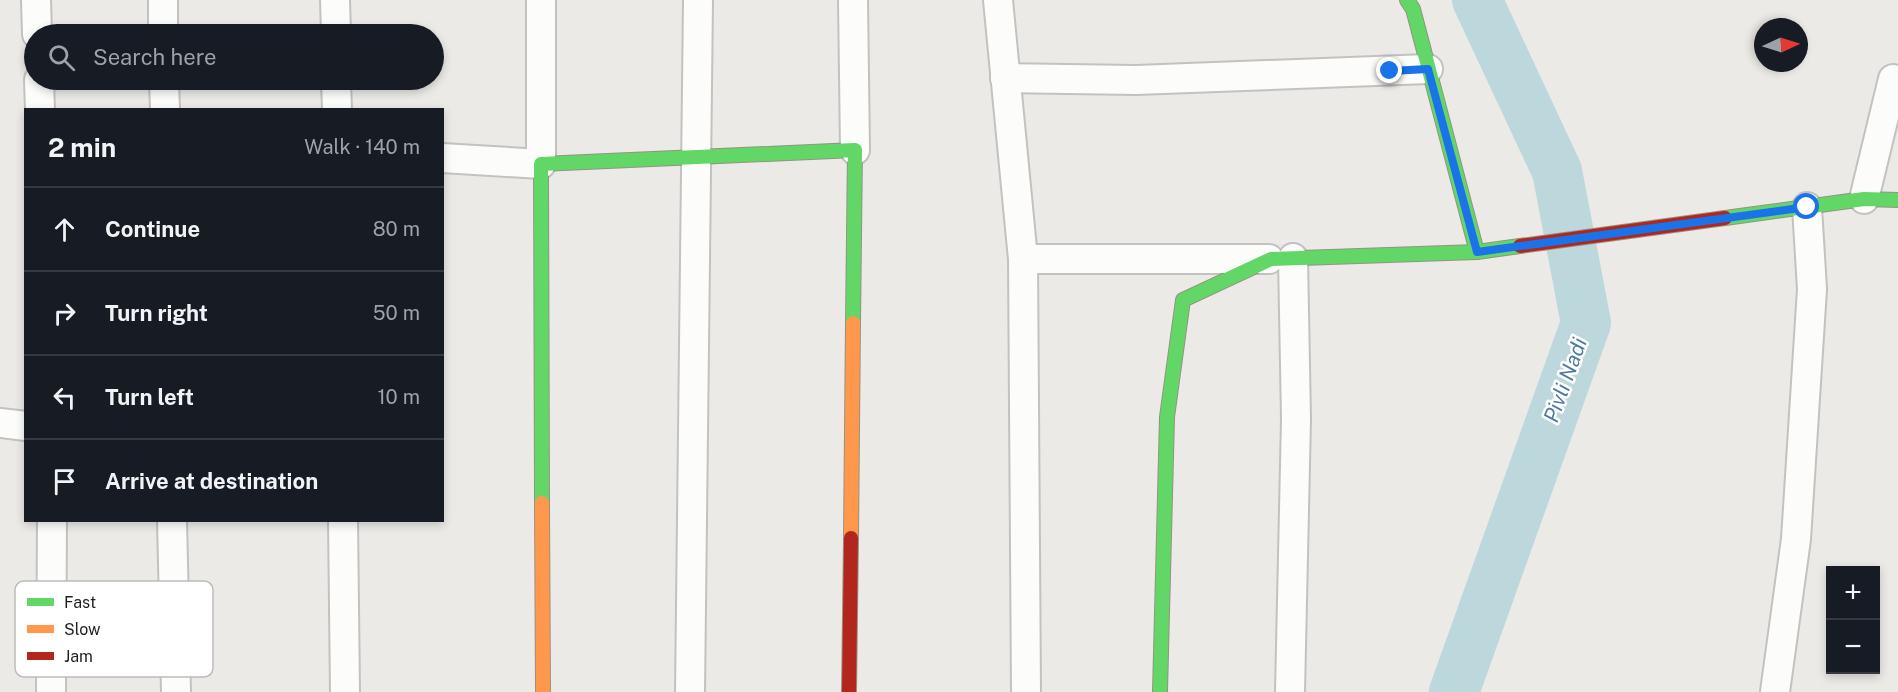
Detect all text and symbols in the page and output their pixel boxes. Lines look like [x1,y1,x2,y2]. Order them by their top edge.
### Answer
north arrow [1754,18,1808,72]
search box [24,24,444,90]
icon: search [45,41,78,74]
text: Search here [93,44,217,70]
route end [1376,57,1402,83]
text: 2 min [48,132,116,163]
text: Walk · 140 m [304,135,420,159]
route start [1793,193,1819,219]
icon: ahead [48,213,81,246]
text: Continue [105,216,200,242]
text: 80 m [373,217,420,241]
icon: right [48,297,81,330]
text: Turn right [105,300,208,326]
text: 50 m [373,301,420,325]
water label: Pivli Nadi [1538,334,1592,426]
icon: left [48,381,81,414]
text: Turn left [105,384,194,410]
text: 10 m [377,385,420,409]
icon: arrive [48,465,81,498]
text: Arrive at destination [105,468,318,494]
map controls [1826,566,1880,674]
button: + [1826,566,1880,620]
legend [15,581,213,677]
text: Fast [64,593,96,612]
text: Slow [64,620,101,639]
button: − [1826,620,1880,674]
text: Jam [64,647,93,666]

